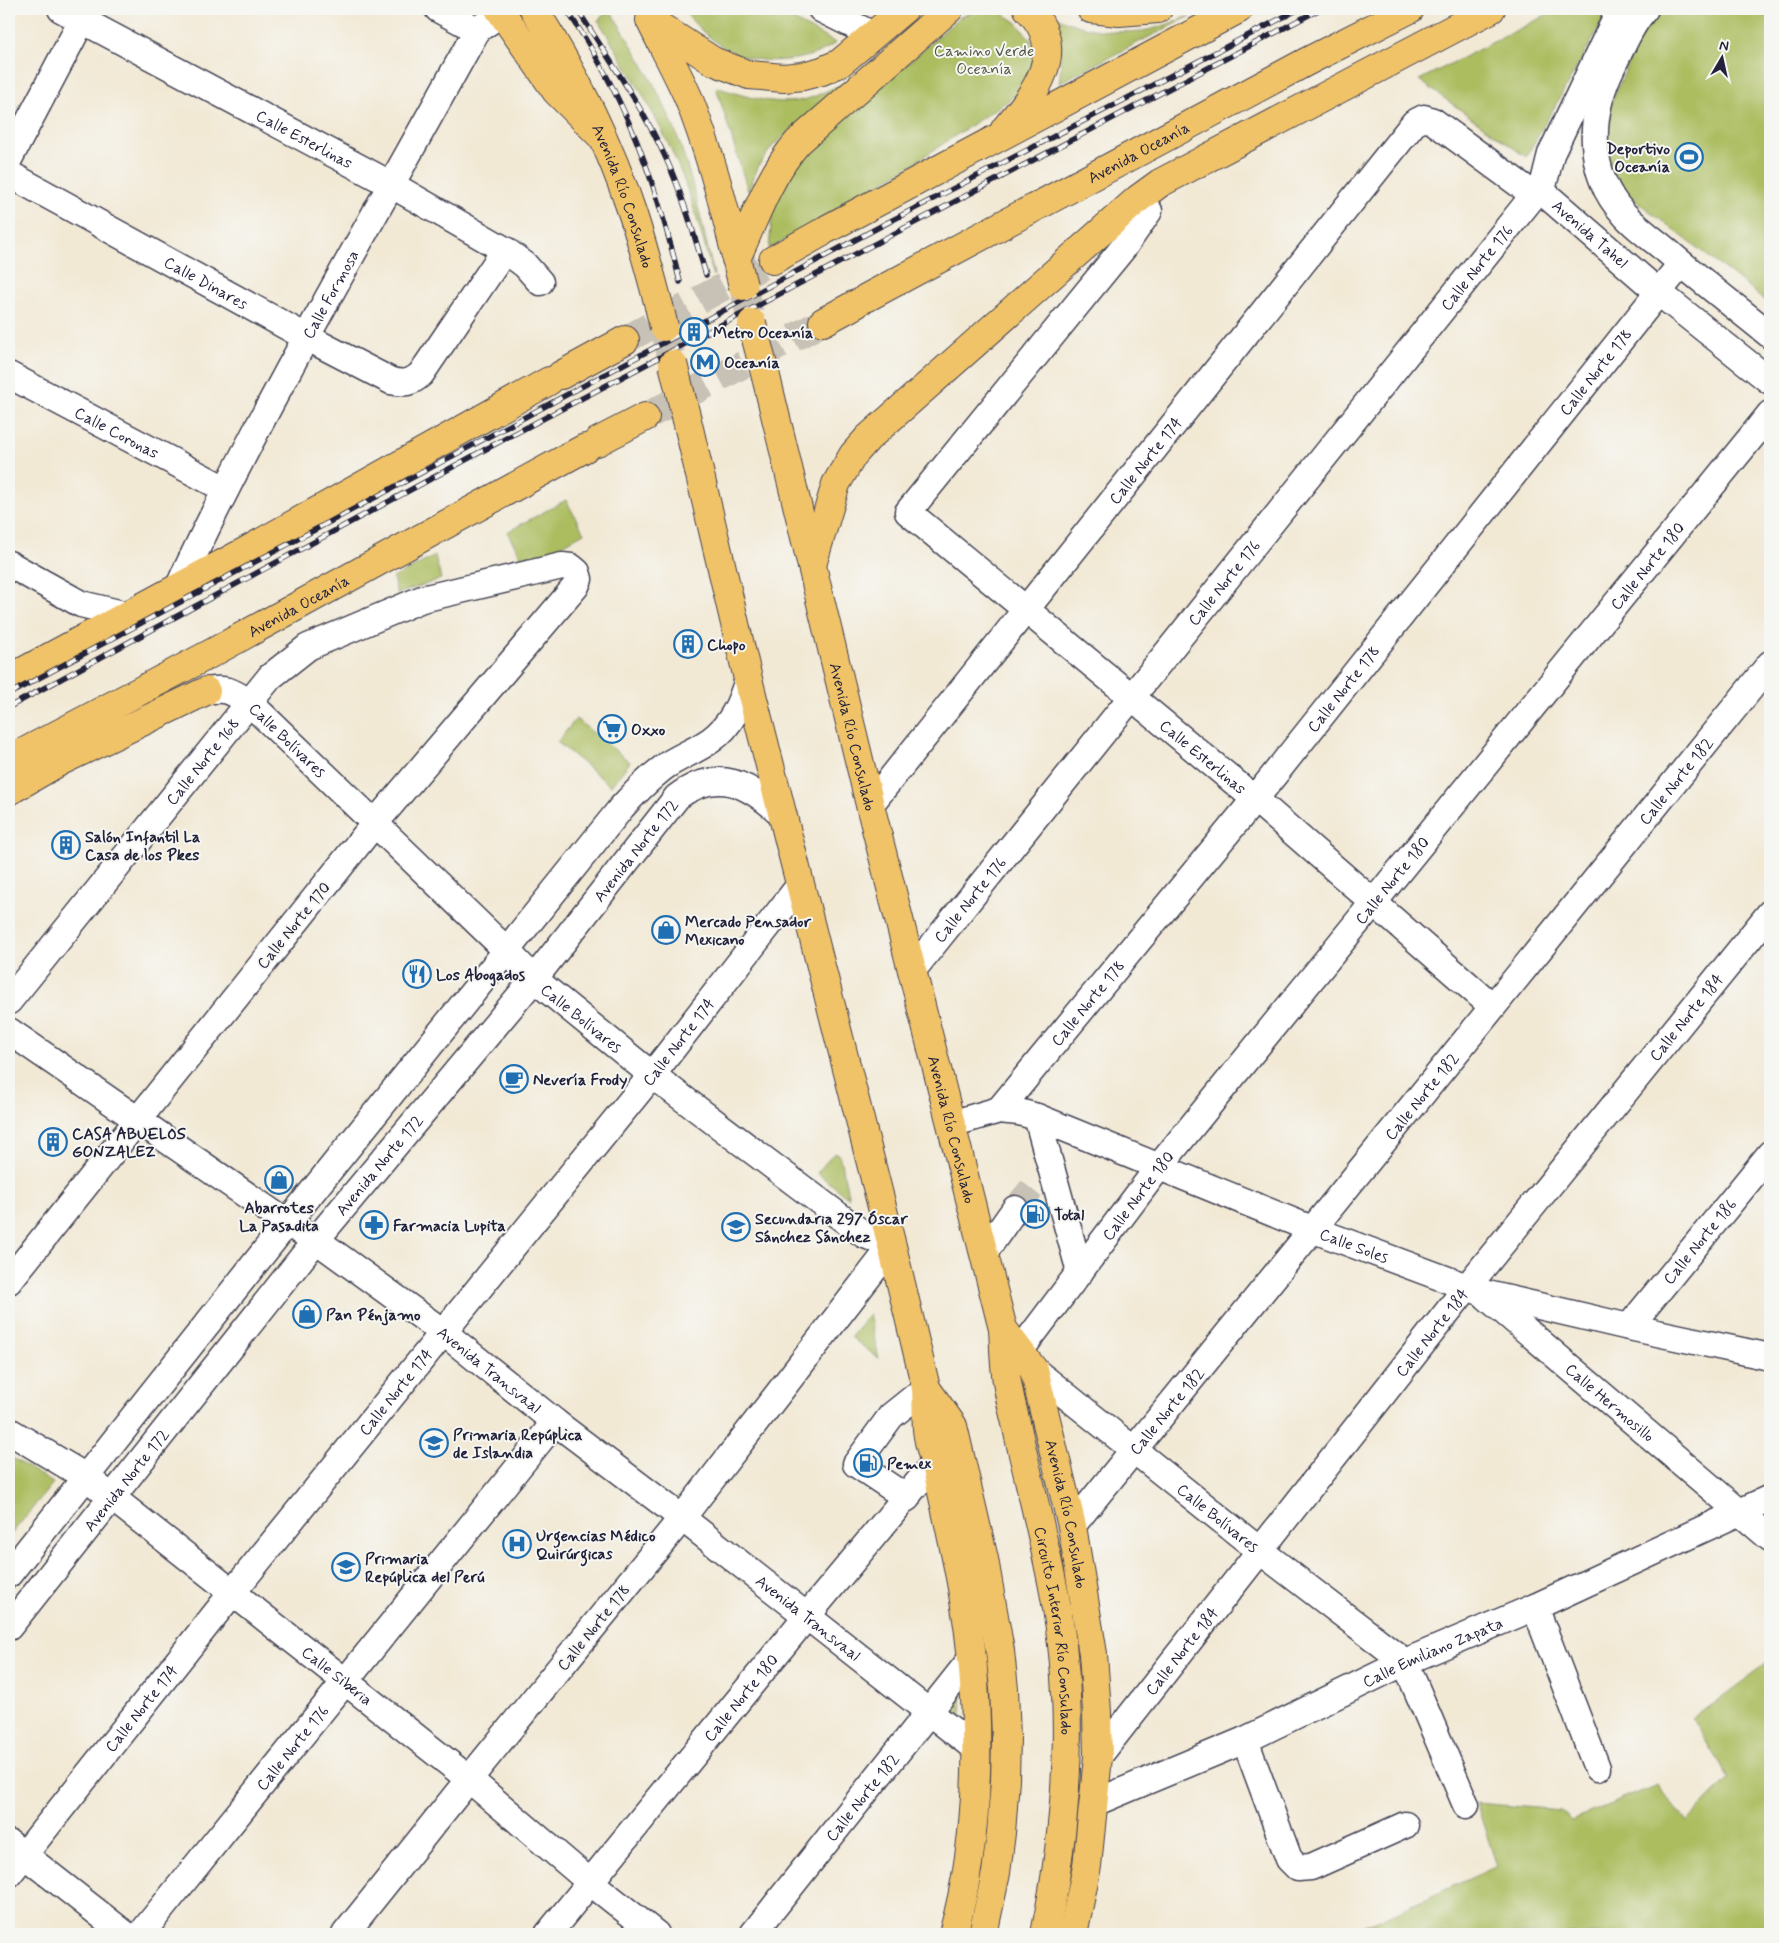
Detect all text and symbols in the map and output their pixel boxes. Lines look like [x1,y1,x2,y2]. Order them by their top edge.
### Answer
north arrow [1696,32,1746,82]
text: N [1718,37,1730,56]
park label: Camino Verde Oceanía [934,41,1034,80]
street label: Calle Esterlinas [252,106,356,174]
street label: Avenida Oceanía [1084,117,1194,189]
street label: Avenida Río Consulado [586,121,657,271]
place label: Deportivo Oceanía [1606,139,1670,178]
sports icon: Deportivo Oceanía [1674,142,1704,172]
street label: Avenida Tahel [1547,196,1632,273]
street label: Calle Norte 176 [1437,221,1518,315]
street label: Calle Formosa [298,246,364,343]
street label: Calle Dinares [160,252,251,315]
building icon: Metro Oceanía [679,317,709,347]
place label: Metro Oceanía [713,323,813,344]
street label: Calle Norte 178 [1555,325,1637,420]
metro station icon: Oceanía [690,347,720,377]
place label: Oceanía [724,353,780,374]
street label: Calle Coronas [70,402,162,464]
street label: Calle Norte 174 [1105,413,1187,509]
street label: Calle Norte 180 [1606,518,1690,615]
street label: Calle Norte 176 [1184,536,1265,631]
street label: Avenida Oceanía [245,571,353,643]
building icon: Chopo [673,629,703,659]
place label: Chopo [707,635,746,656]
street label: Calle Norte 178 [1303,642,1385,737]
street label: Avenida Río Consulado [824,661,880,813]
street label: Calle Bolívares [244,699,330,783]
street label: Calle Norte 168 [162,714,245,810]
supermarket icon: Oxxo [597,714,627,744]
street label: Calle Esterlinas [1155,715,1250,799]
place label: Oxxo [631,720,666,741]
street label: Calle Norte 182 [1635,733,1719,830]
street label: Avenida Norte 172 [590,795,684,907]
place label: Salón Infantil La Casa de los Pkes [85,827,200,866]
building icon: Salón Infantil La Casa de los Pkes [51,830,81,860]
street label: Calle Norte 180 [1351,833,1435,929]
street label: Calle Norte 176 [930,853,1012,947]
street label: Calle Norte 170 [253,878,336,974]
place label: Mercado Pensador Mexicano [685,912,812,951]
shop icon: Mercado Pensador Mexicano [651,915,681,945]
street label: Calle Norte 178 [1047,956,1130,1051]
restaurant icon: Los Abogados [402,959,432,989]
place label: Los Abogados [436,965,526,987]
street label: Calle Norte 184 [1645,970,1729,1066]
street label: Calle Bolívares [536,980,626,1059]
street label: Calle Norte 174 [638,994,720,1091]
street label: Calle Norte 182 [1381,1048,1464,1145]
street label: Avenida Río Consulado [922,1053,980,1206]
cafe icon: Nevería Frody [499,1064,529,1094]
place label: Nevería Frody [533,1070,627,1091]
street label: Avenida Norte 172 [332,1111,428,1221]
place label: CASA ABUELOS GONZALEZ [72,1124,186,1163]
building icon: CASA ABUELOS GONZALEZ [38,1127,68,1157]
street label: Calle Norte 180 [1098,1147,1180,1245]
shop icon: Abarrotes La Pasadita [264,1165,294,1195]
street label: Calle Norte 186 [1659,1195,1742,1289]
place label: Abarrotes La Pasadita [239,1198,319,1237]
fuel station icon: Total [1020,1199,1050,1229]
place label: Total [1054,1205,1084,1226]
place label: Secundaria 297 Óscar Sánchez Sánchez [755,1209,908,1248]
pharmacy icon: Farmacia Lupita [359,1210,389,1240]
school or university icon: Secundaria 297 Óscar Sánchez Sánchez [721,1212,751,1242]
place label: Farmacia Lupita [393,1216,506,1237]
street label: Calle Soles [1316,1224,1391,1269]
street label: Calle Norte 184 [1391,1285,1474,1382]
shop icon: Pan Pénjamo [292,1299,322,1329]
place label: Pan Pénjamo [326,1305,421,1326]
street label: Avenida Transvaal [432,1322,545,1419]
street label: Calle Norte 174 [355,1345,438,1440]
street label: Calle Hermosillo [1560,1359,1658,1447]
street label: Calle Norte 182 [1125,1363,1210,1460]
street label: Avenida Norte 172 [80,1425,174,1536]
place label: Primaria Repúplica de Islandia [453,1425,582,1464]
school or university icon: Primaria Repúplica de Islandia [419,1428,449,1458]
street label: Avenida Río Consulado [1039,1438,1091,1590]
fuel station icon: Pemex [853,1448,883,1478]
place label: Pemex [887,1454,931,1475]
street label: Calle Bolívares [1172,1479,1263,1558]
street label: Circuito Interior Río Consulado [1028,1525,1076,1735]
place label: Urgencias Médico Quirúrgicas [536,1526,656,1567]
hospital icon: Urgencias Médico Quirúrgicas [502,1529,532,1559]
place label: Primaria Repúplica del Perú [365,1549,485,1588]
school or university icon: Primaria Repúplica del Perú [331,1552,361,1582]
street label: Avenida Transvaal [751,1571,864,1666]
street label: Calle Norte 178 [553,1580,635,1675]
street label: Calle Norte 184 [1141,1603,1224,1700]
street label: Calle Emiliano Zapata [1359,1613,1507,1693]
street label: Calle Siberia [297,1642,376,1711]
street label: Calle Norte 180 [700,1650,784,1747]
street label: Calle Norte 174 [101,1661,183,1757]
street label: Calle Norte 176 [252,1701,334,1795]
street label: Calle Norte 182 [821,1749,905,1846]

